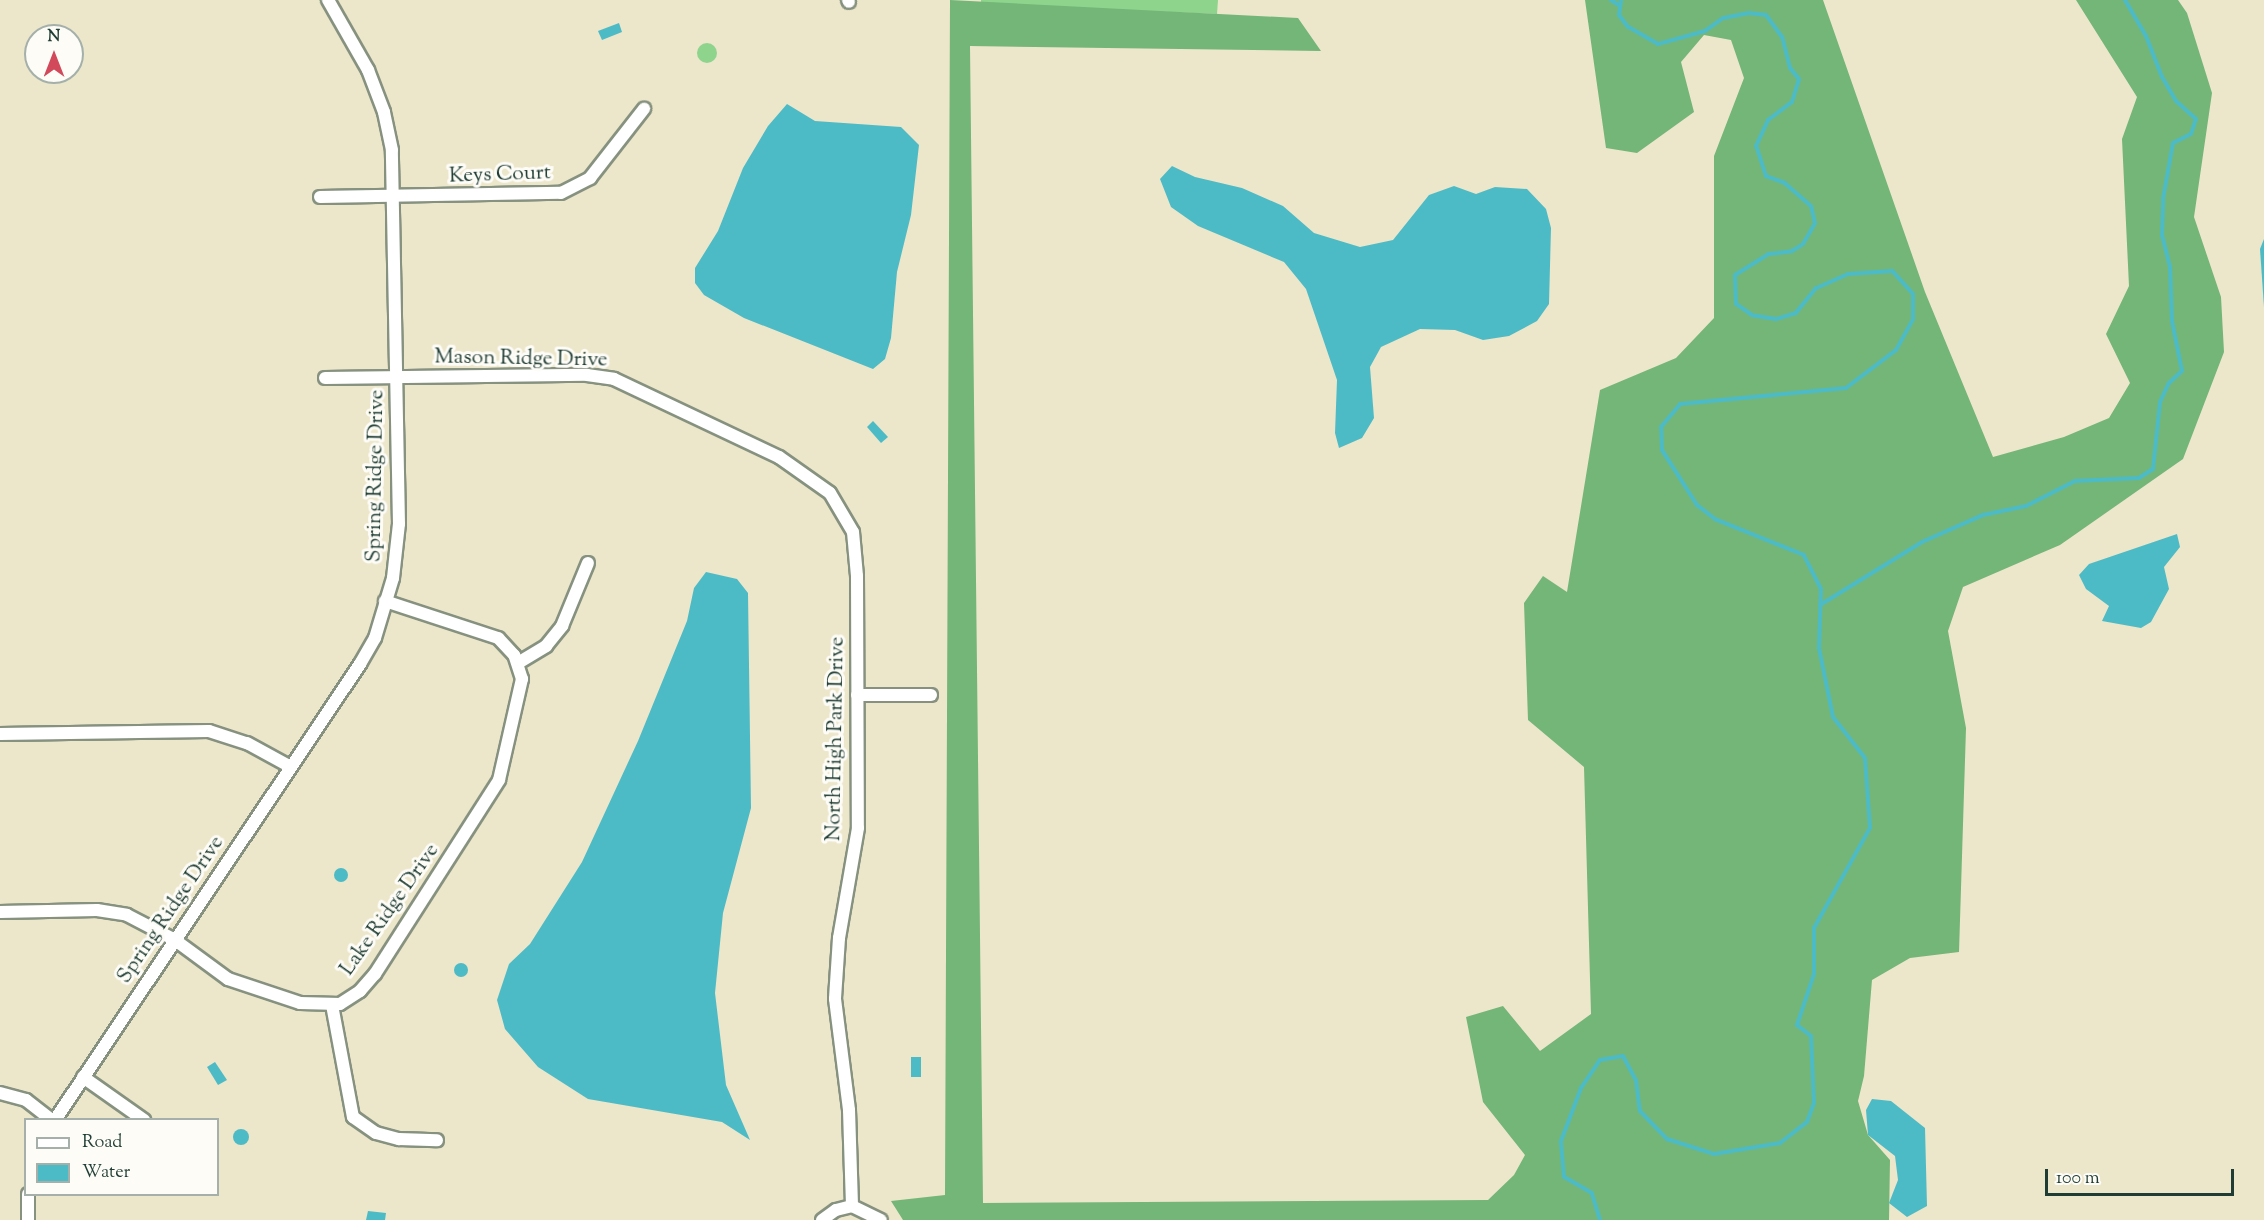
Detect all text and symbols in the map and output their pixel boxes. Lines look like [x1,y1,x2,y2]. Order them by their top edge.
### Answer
north arrow [24,24,84,84]
text: N [48,26,60,49]
street label: Keys Court [449,161,551,189]
street label: Mason Ridge Drive [434,345,608,373]
street label: Spring Ridge Drive [362,390,390,562]
street label: North High Park Drive [822,637,850,841]
street label: Spring Ridge Drive [112,831,230,989]
street label: Lake Ridge Drive [335,839,445,981]
legend [24,1118,219,1196]
text: Road [82,1130,122,1156]
scale bar [2048,1157,2237,1195]
text: Water [82,1160,130,1186]
text: 100 m [2056,1166,2100,1192]

